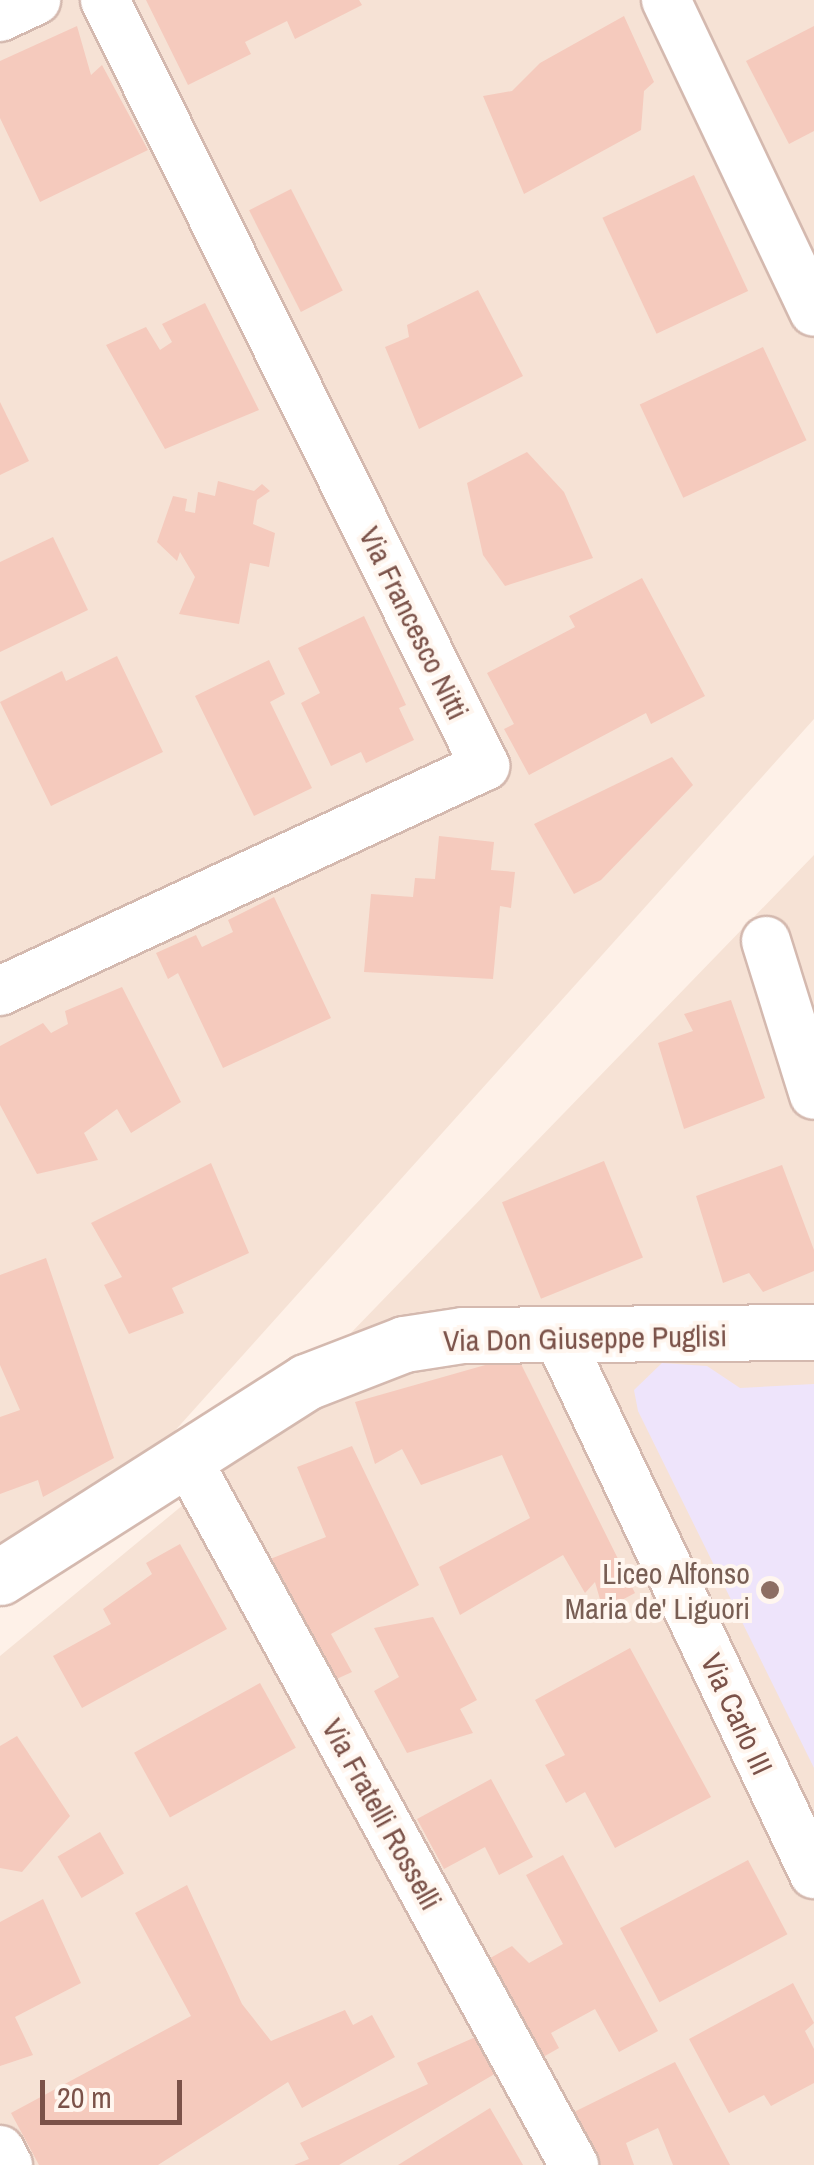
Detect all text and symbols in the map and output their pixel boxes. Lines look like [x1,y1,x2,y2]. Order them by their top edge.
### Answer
street label: Via Francesco Nitti [352,521,476,725]
street label: Via Don Giuseppe Puglisi [443,1318,727,1358]
place label: Liceo Alfonso Maria de' Liguori [565,1555,750,1626]
marker: Liceo Alfonso Maria de' Liguori [759,1579,781,1601]
street label: Via Carlo III [693,1648,781,1780]
street label: Via Fratelli Rosselli [315,1712,449,1916]
scale bar [45,2060,188,2122]
text: 20 m [57,2077,112,2117]

